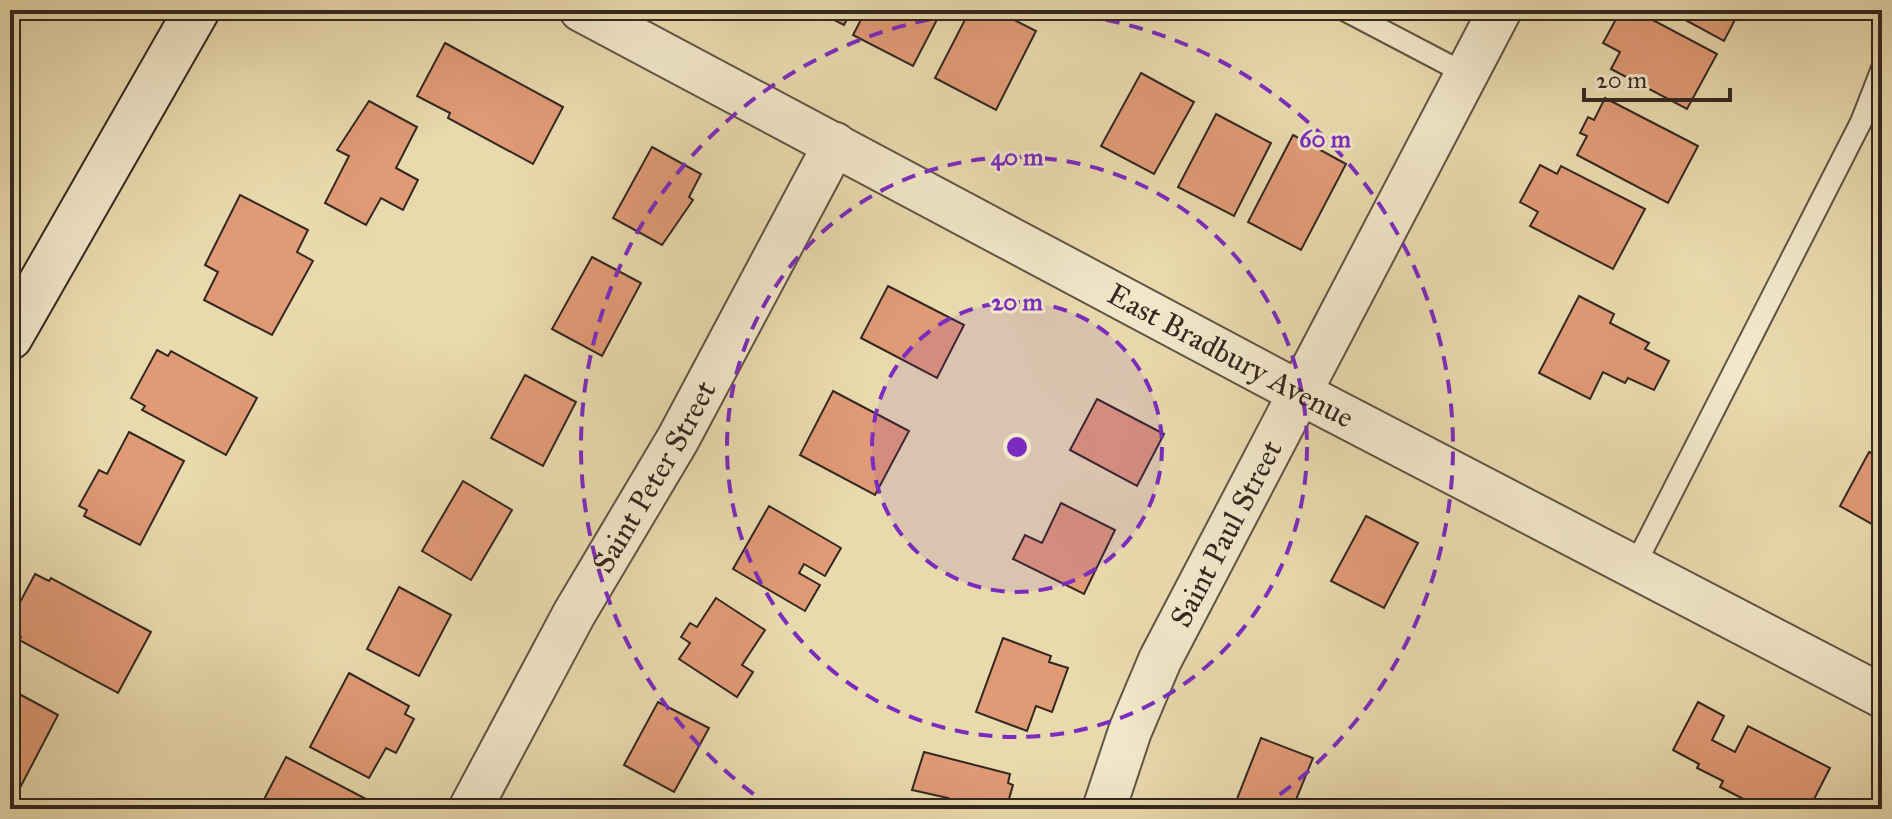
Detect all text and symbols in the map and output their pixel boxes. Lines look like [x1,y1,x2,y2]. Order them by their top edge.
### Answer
scale bar [1584,52,1730,102]
text: 20 m [1596,65,1647,95]
text: 60 m [1299,124,1352,154]
text: 40 m [991,142,1044,172]
street label: East Bradbury Avenue [1102,276,1360,436]
text: 20 m [991,287,1043,317]
street label: Saint Peter Street [585,374,724,579]
centre of rings [1003,433,1031,461]
street label: Saint Paul Street [1162,434,1290,633]

